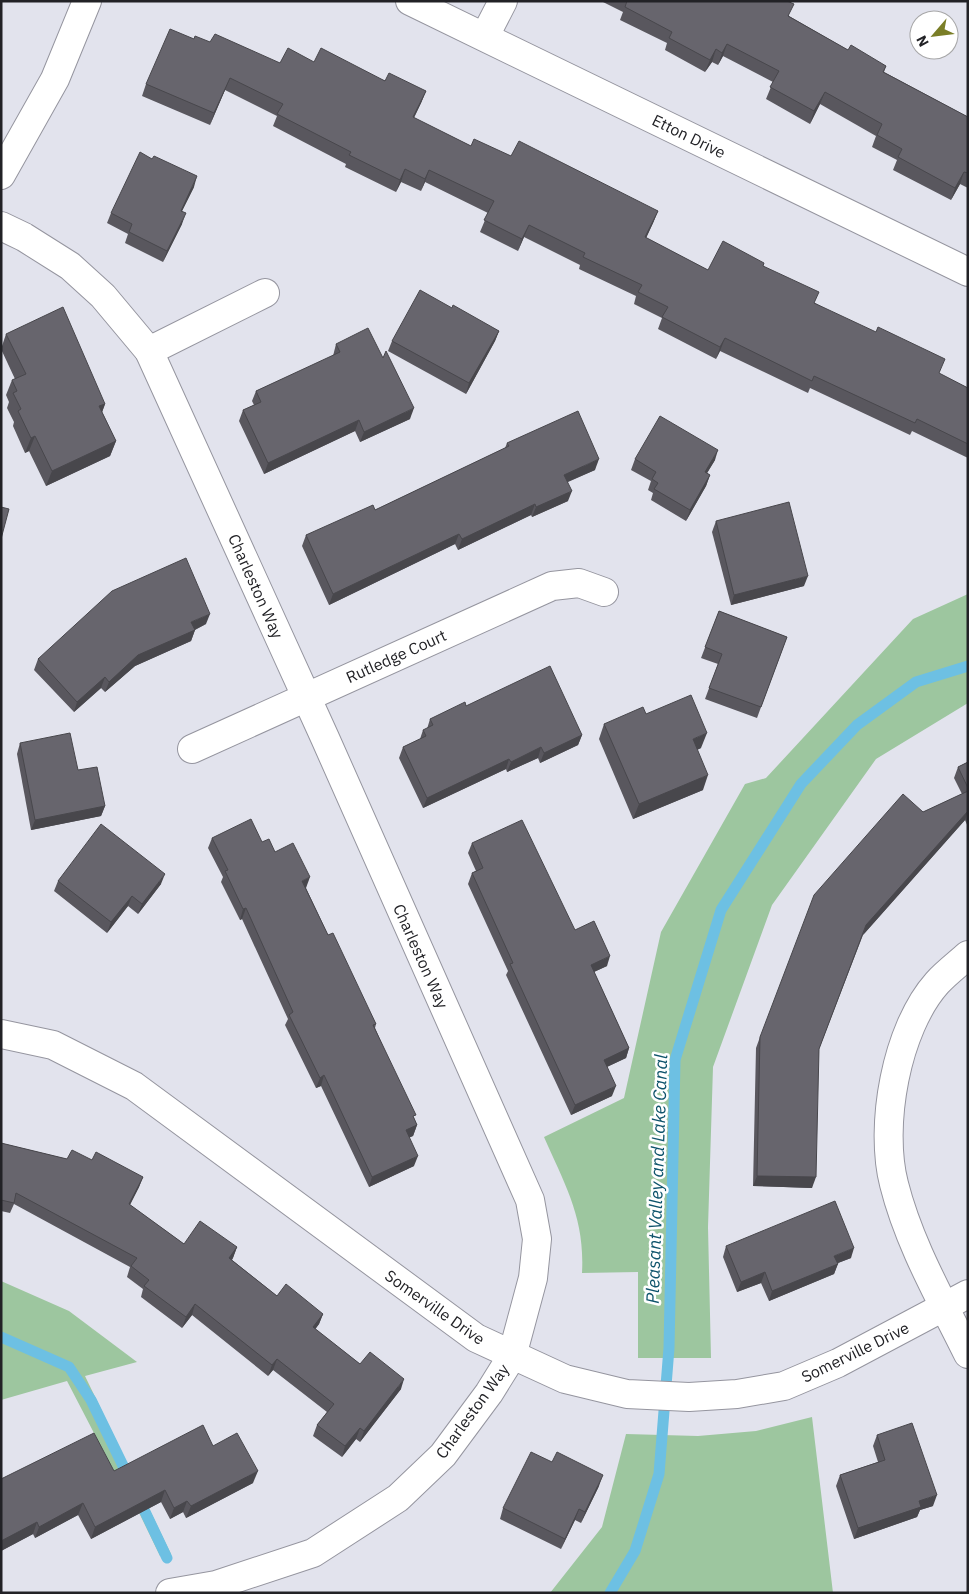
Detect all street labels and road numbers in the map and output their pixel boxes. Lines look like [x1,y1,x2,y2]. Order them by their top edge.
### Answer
street label: Etton Drive [649,110,729,162]
street label: Charleston Way [224,531,288,641]
street label: Rutledge Court [343,625,449,687]
street label: Charleston Way [389,901,453,1011]
street label: Somerville Drive [381,1265,489,1349]
street label: Somerville Drive [798,1317,912,1387]
street label: Charleston Way [431,1360,513,1462]

